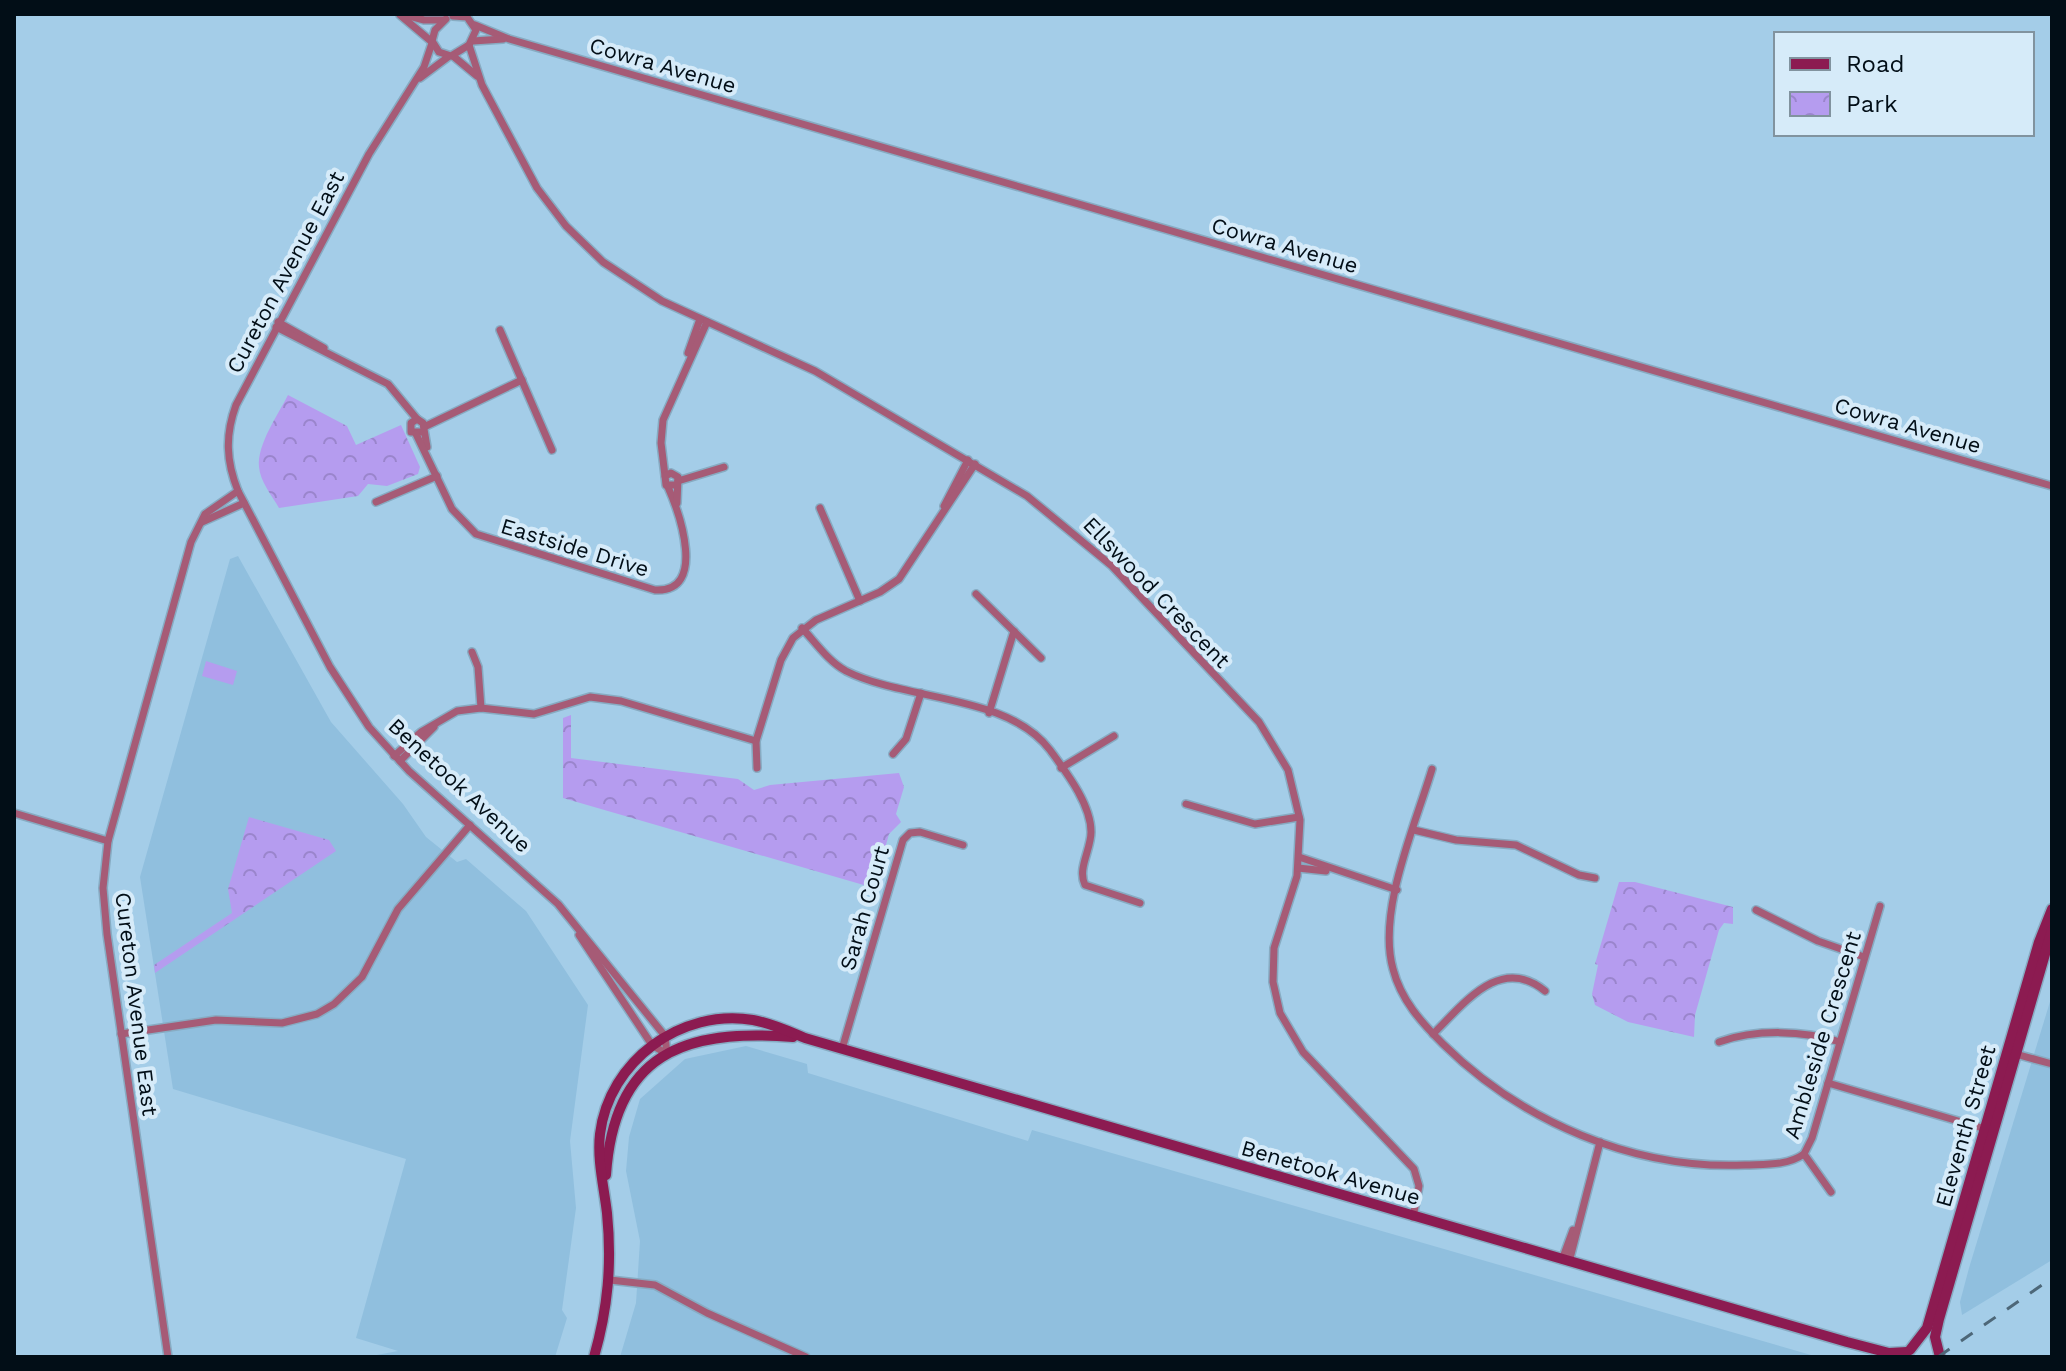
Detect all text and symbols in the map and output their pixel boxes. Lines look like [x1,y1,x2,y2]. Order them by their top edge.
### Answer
legend [1774,32,2034,136]
street label: Cowra Avenue [587,33,739,98]
text: Road [1846,50,1905,78]
text: Park [1846,90,1898,118]
street label: Cureton Avenue East [222,167,349,377]
street label: Cowra Avenue [1209,213,1361,278]
street label: Cowra Avenue [1832,393,1984,458]
street label: Ellswood Crescent [1078,512,1235,673]
street label: Eastside Drive [498,513,652,582]
street label: Benetook Avenue [383,713,536,858]
street label: Sarah Court [835,843,894,973]
street label: Cureton Avenue East [110,891,163,1117]
street label: Ambleside Crescent [1779,928,1866,1142]
street label: Eleventh Street [1930,1042,2001,1210]
street label: Benetook Avenue [1238,1135,1423,1210]

